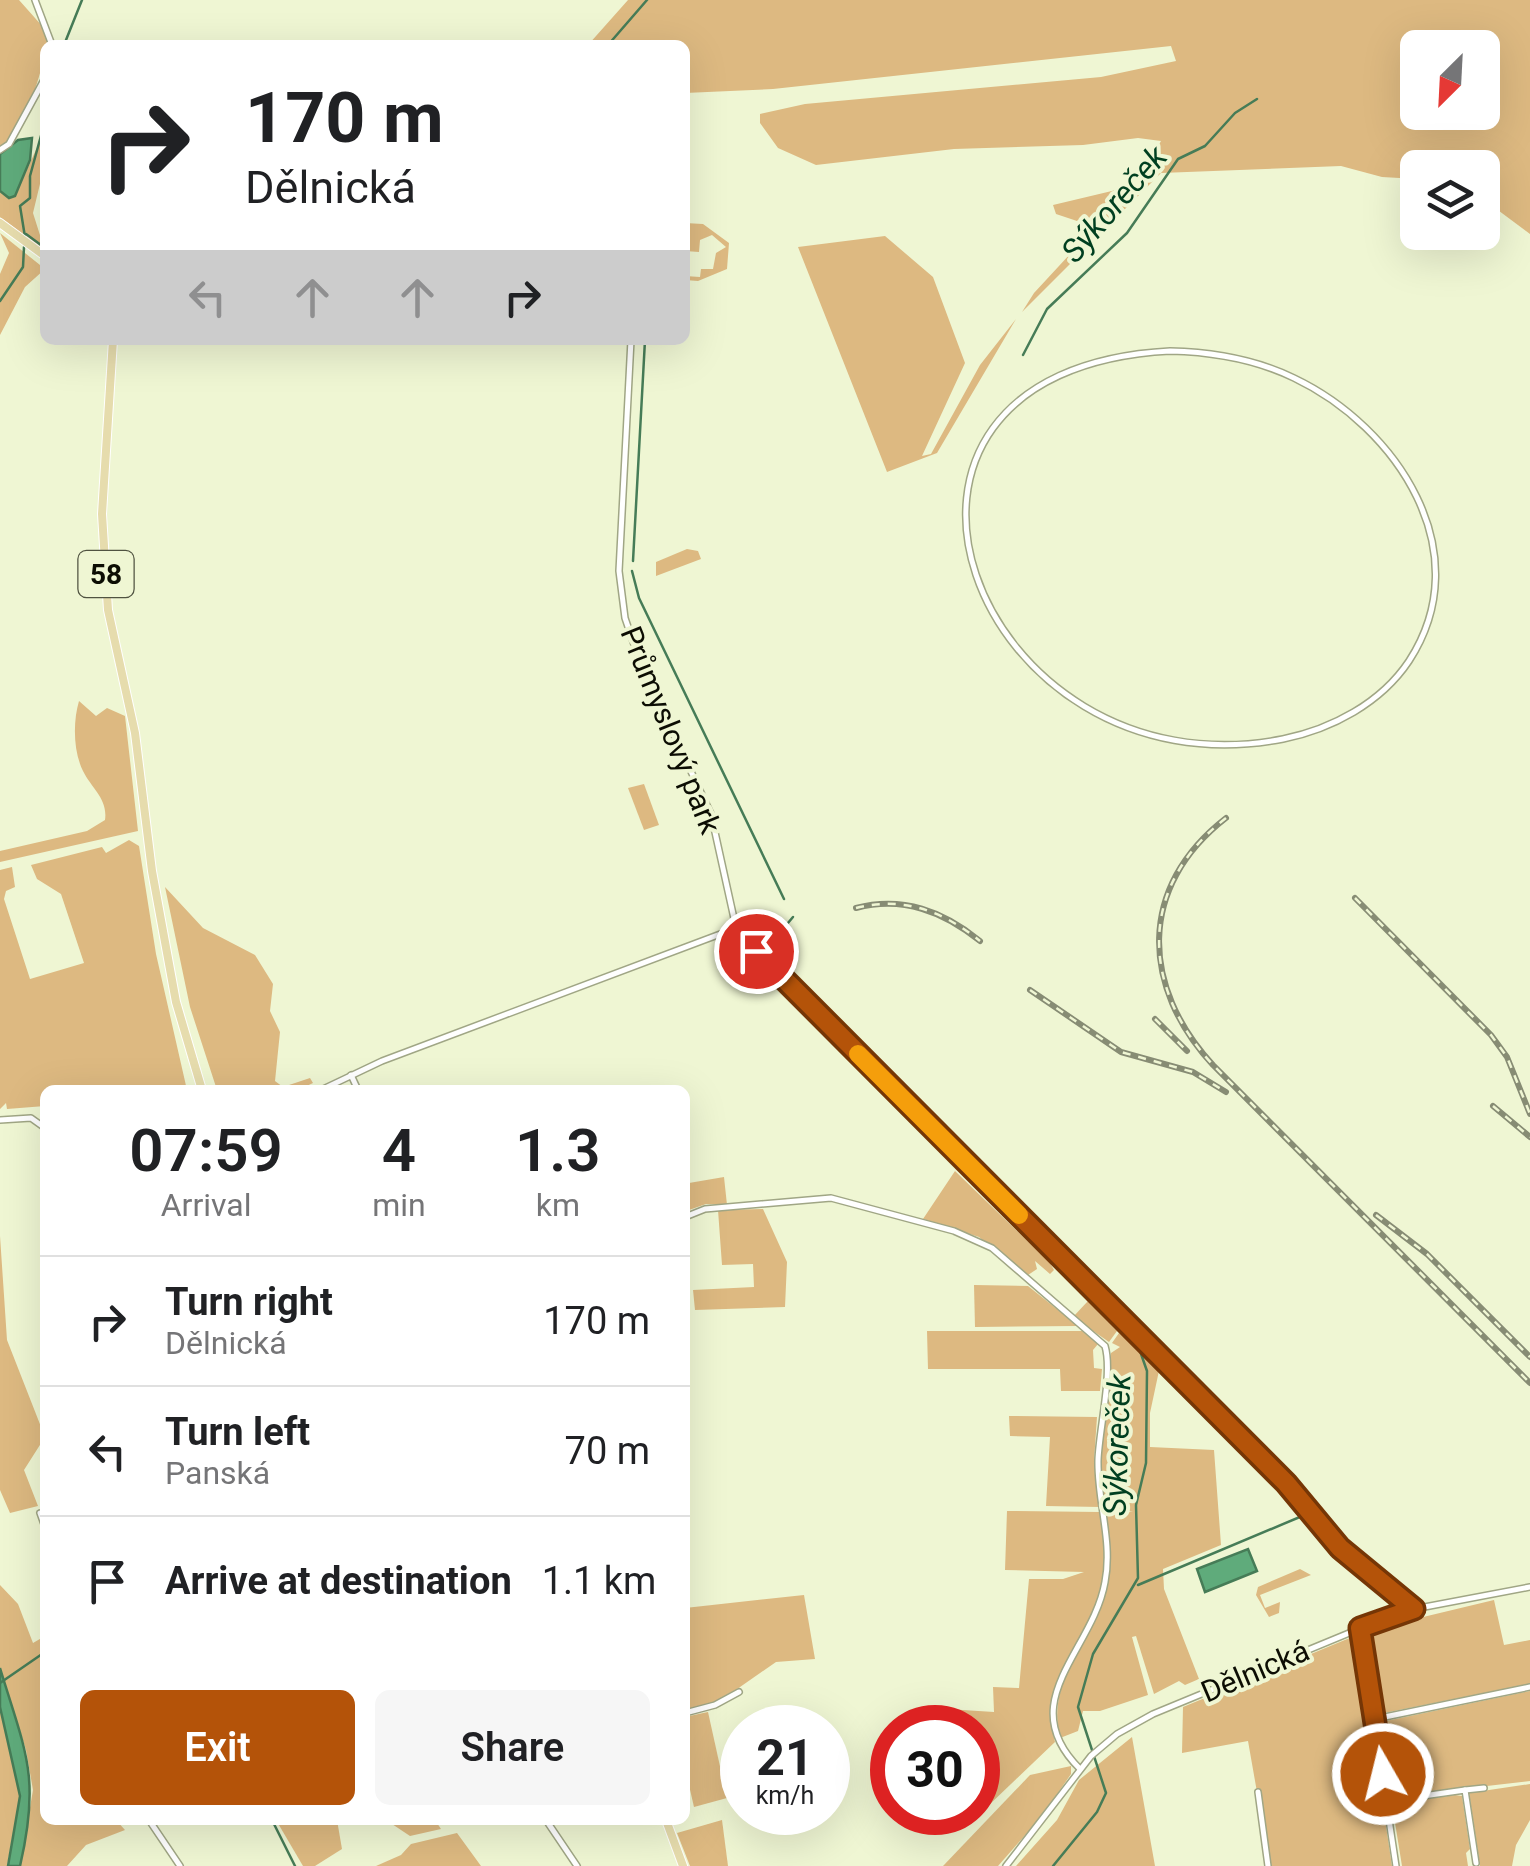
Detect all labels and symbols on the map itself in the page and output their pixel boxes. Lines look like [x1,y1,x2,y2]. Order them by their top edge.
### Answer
north arrow [1400,30,1500,130]
water label: Sýkoreček [1053,137,1176,270]
road number: 58 [78,551,134,597]
street label: Průmyslový park [613,621,729,840]
pin [714,909,799,994]
water label: Sýkoreček [1096,1372,1139,1516]
street label: Dělnická [1196,1633,1314,1709]
speed limit sign: 30 [870,1705,1000,1835]
position arrow [1331,1722,1435,1826]

